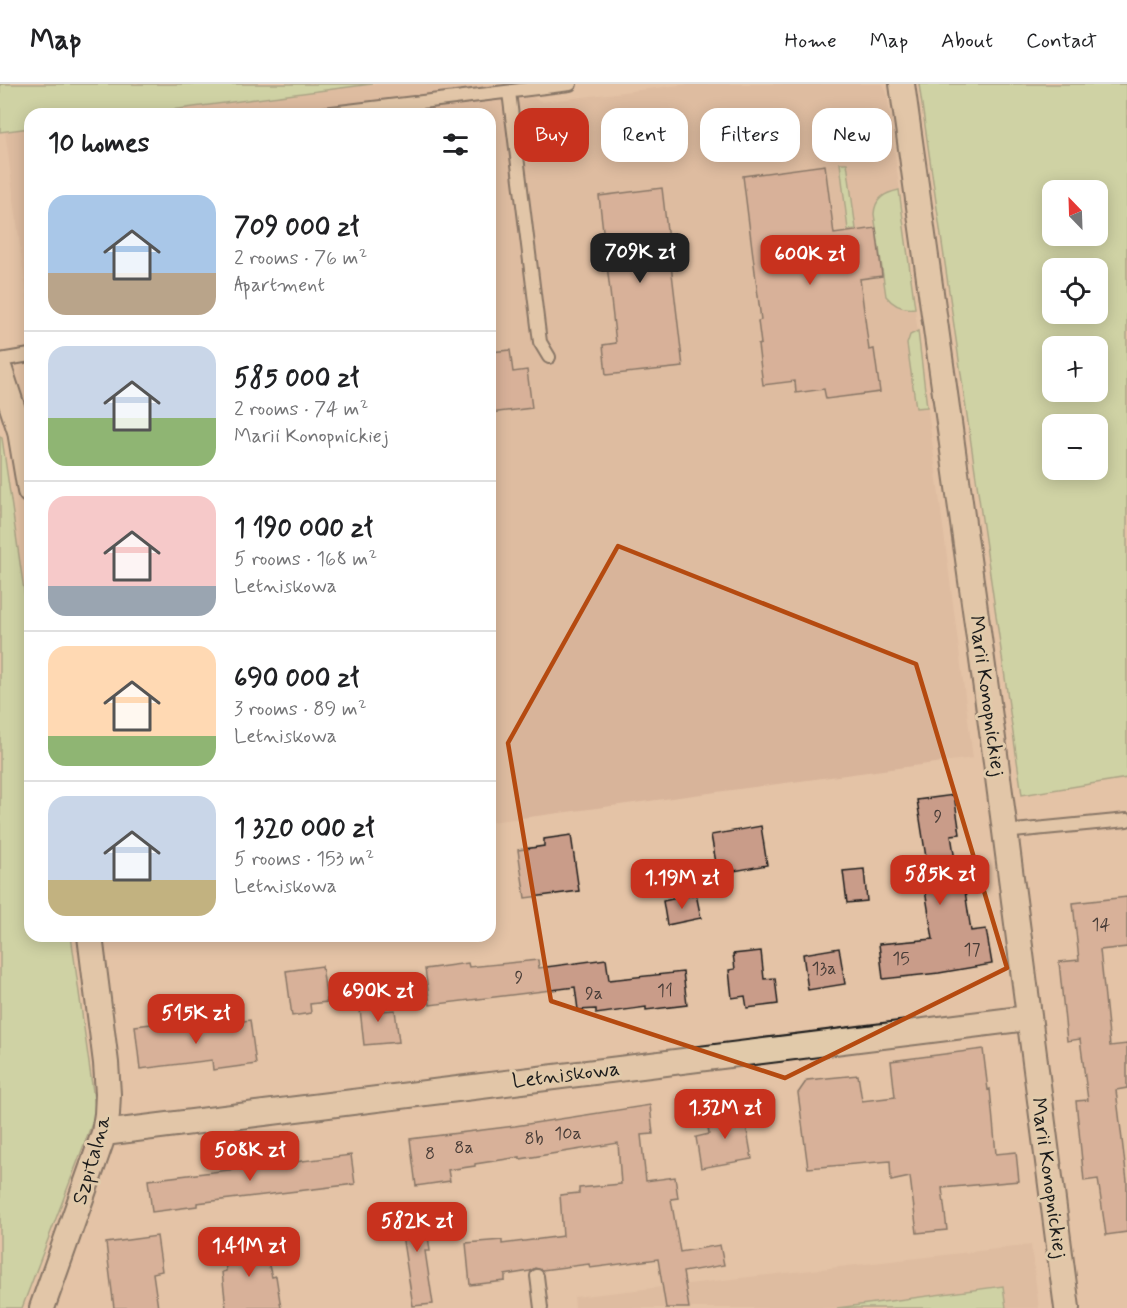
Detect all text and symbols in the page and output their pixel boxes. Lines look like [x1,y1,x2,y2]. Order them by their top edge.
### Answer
text: Map [30,23,81,60]
text: Home [785,27,837,55]
text: Map [870,27,908,55]
text: About [941,27,993,55]
text: Contact [1026,27,1097,55]
chip: Buy [514,108,589,162]
chip: Rent [601,108,688,162]
chip: Filters [700,108,800,162]
chip: New [812,108,892,162]
text: 10 homes [48,127,149,161]
icon: filters [439,128,472,161]
north arrow [1042,180,1108,246]
map controls [1042,180,1108,480]
text: 709 000 zł [234,211,359,245]
icon: home [96,219,168,291]
pin: 709K zł [585,233,695,284]
pin: 600K zł [755,235,865,286]
text: 709K zł [604,239,676,266]
text: 600K zł [775,241,845,268]
text: 2 rooms · 76 m² [234,245,367,272]
button: locate [1042,258,1108,324]
text: Apartment [234,272,325,299]
button: + [1042,336,1108,402]
text: 585 000 zł [234,362,359,396]
icon: home [96,370,168,442]
text: 2 rooms · 74 m² [234,396,368,423]
button: − [1042,414,1108,480]
text: Marii Konopnickiej [234,423,389,450]
text: 1 190 000 zł [234,512,373,546]
icon: home [96,520,168,592]
text: 5 rooms · 168 m² [234,546,377,573]
text: Letniskowa [234,573,337,600]
street label: Marii Konopnickiej [962,614,1012,778]
text: 690 000 zł [234,662,359,696]
icon: home [96,670,168,742]
text: 3 rooms · 89 m² [234,696,367,723]
text: Letniskowa [234,723,337,750]
house number: 9 [934,805,943,829]
text: 1 320 000 zł [234,812,374,846]
icon: home [96,820,168,892]
text: 5 rooms · 153 m² [234,846,374,873]
pin: 585K zł [885,855,995,906]
pin: 1.19M zł [620,859,744,910]
text: 585K zł [904,861,976,888]
text: 1.19M zł [645,865,719,892]
text: Letniskowa [234,873,337,900]
house number: 14 [1092,913,1111,937]
house number: 17 [963,938,981,962]
house number: 15 [892,947,910,971]
house number: 13a [812,957,836,981]
house number: 9 [515,966,524,990]
pin: 690K zł [323,972,433,1023]
text: 690K zł [342,978,414,1005]
house number: 11 [657,979,673,1003]
house number: 9a [585,982,603,1006]
pin: 515K zł [141,994,251,1045]
text: 515K zł [162,1000,230,1027]
street label: Letniskowa [511,1055,621,1095]
pin: 1.32M zł [663,1089,787,1140]
text: 1.32M zł [688,1095,762,1122]
street label: Marii Konopnickiej [1024,1096,1074,1260]
street label: Szpitalna [66,1112,118,1208]
house number: 10a [554,1122,582,1146]
house number: 8b [524,1127,544,1151]
pin: 508K zł [195,1131,305,1182]
house number: 8a [454,1136,474,1160]
text: 508K zł [214,1137,286,1164]
house number: 8 [425,1142,435,1166]
pin: 582K zł [362,1202,472,1253]
text: 582K zł [381,1208,453,1235]
pin: 1.41M zł [187,1227,311,1278]
text: 1.41M zł [212,1233,286,1260]

